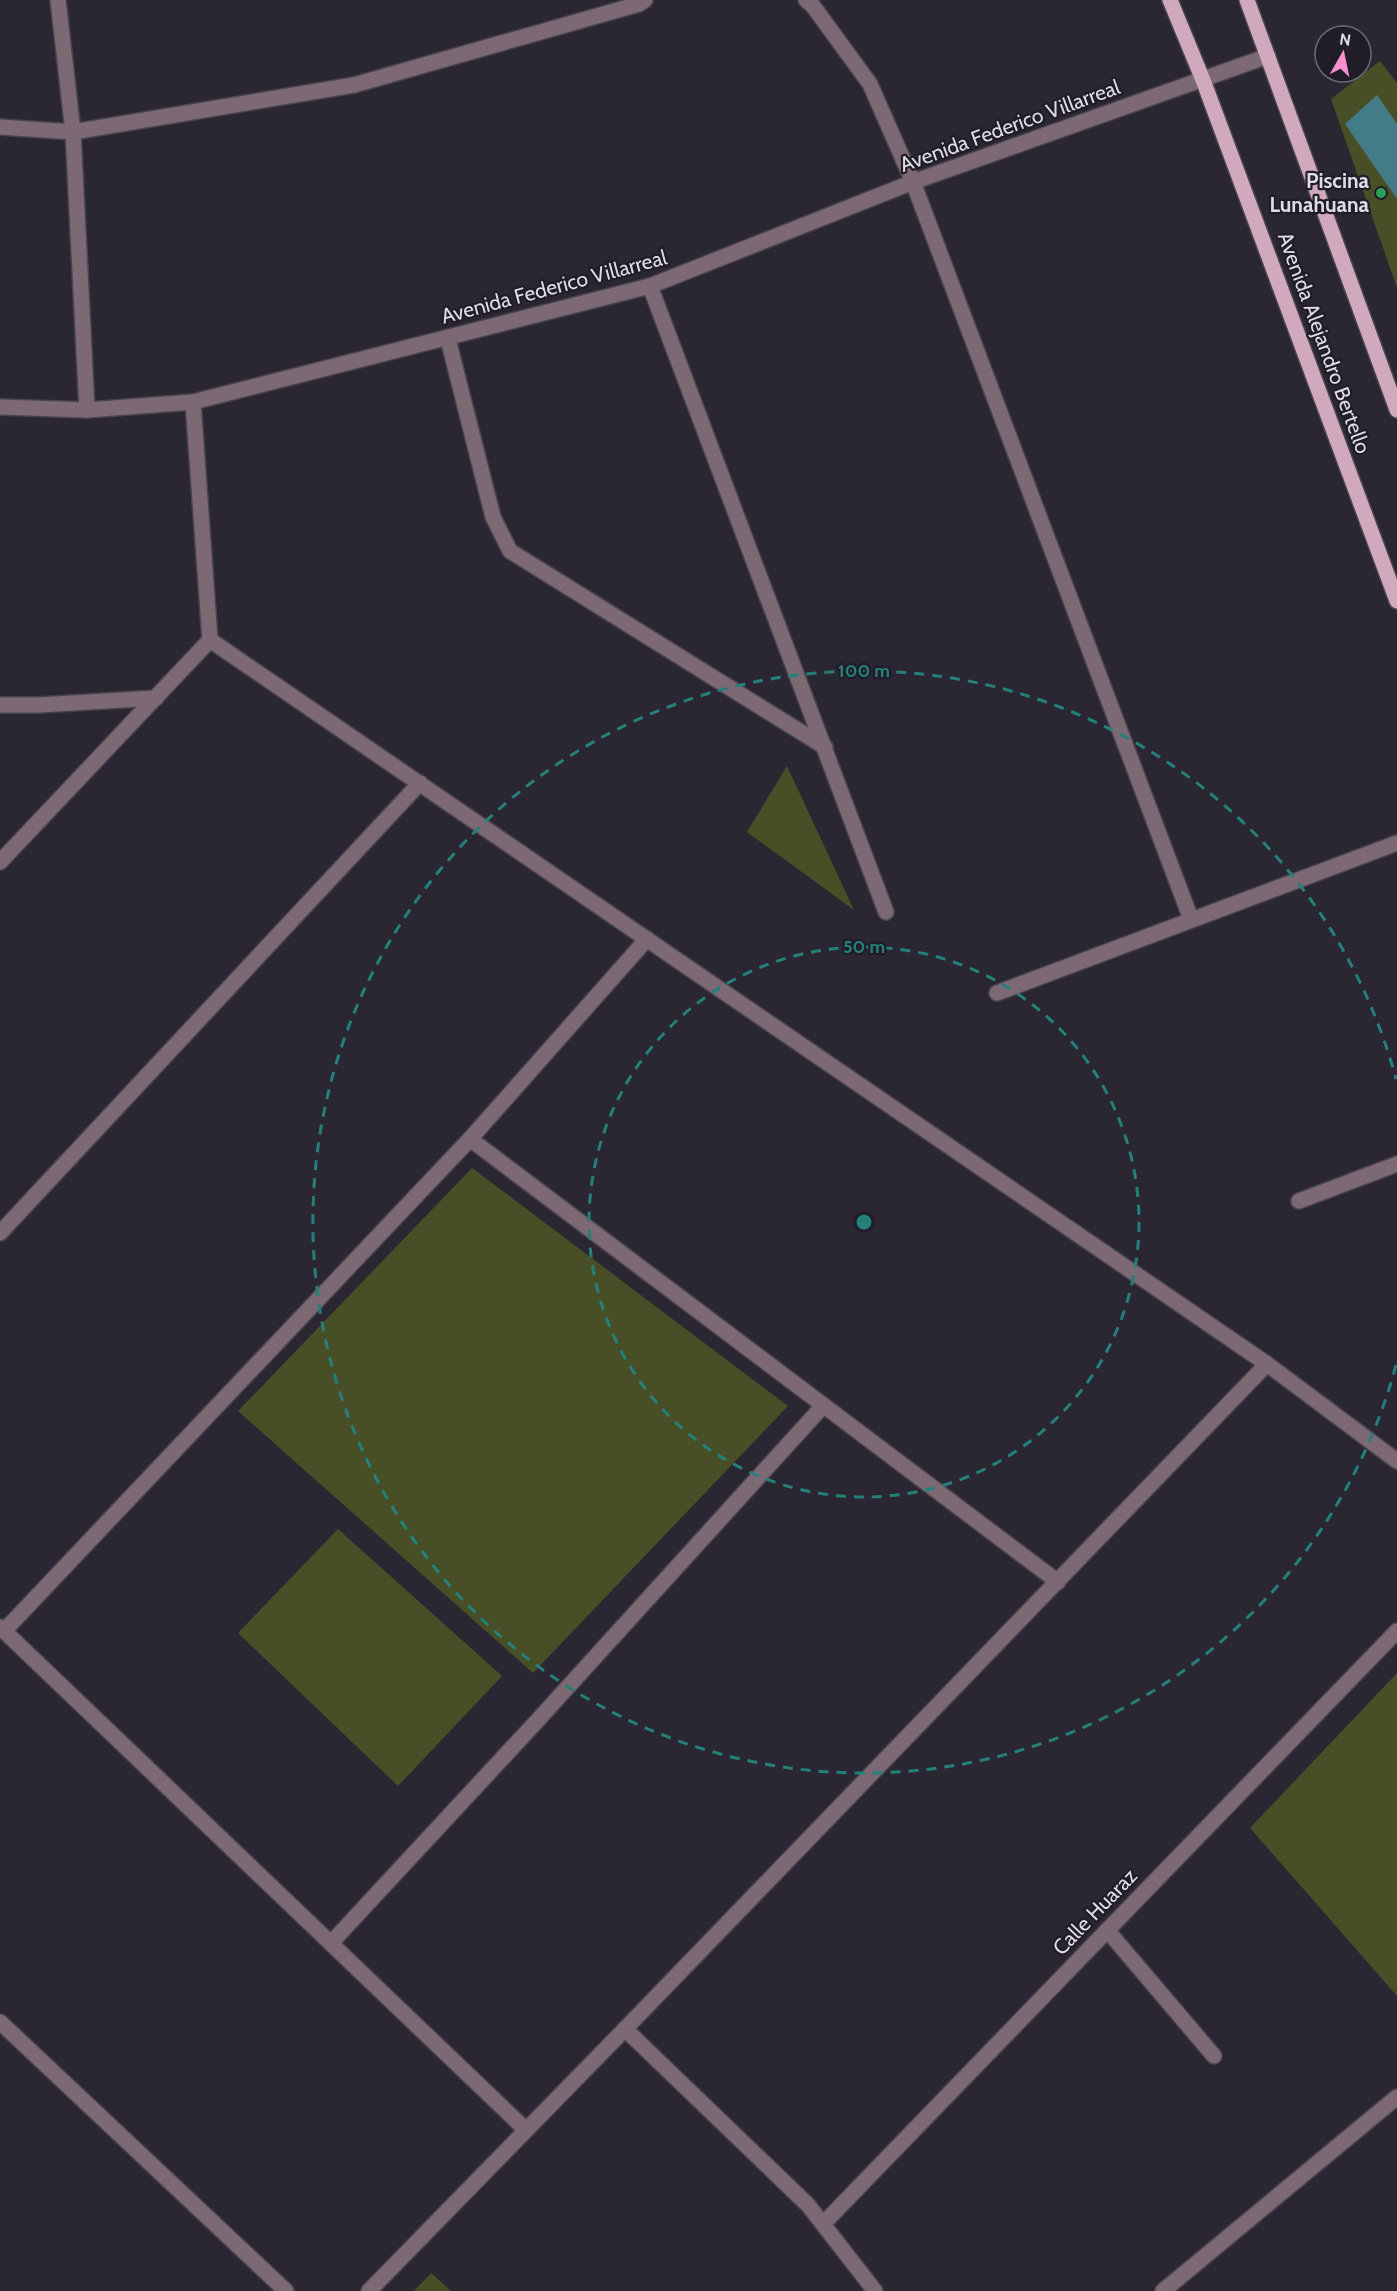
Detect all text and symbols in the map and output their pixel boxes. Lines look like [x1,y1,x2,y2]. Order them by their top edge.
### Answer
north arrow [1313,24,1373,84]
text: N [1338,29,1352,50]
street label: Avenida Federico Villarreal [896,74,1123,177]
place label: Piscina Lunahuana [1269,168,1370,217]
marker: Piscina Lunahuana [1374,186,1388,200]
street label: Avenida Alejandro Bertello [1272,229,1376,457]
street label: Avenida Federico Villarreal [438,244,670,329]
text: 100 m [838,660,890,682]
text: 50 m [843,936,885,958]
centre of rings [854,1212,874,1232]
street label: Calle Huaraz [1047,1863,1142,1960]

